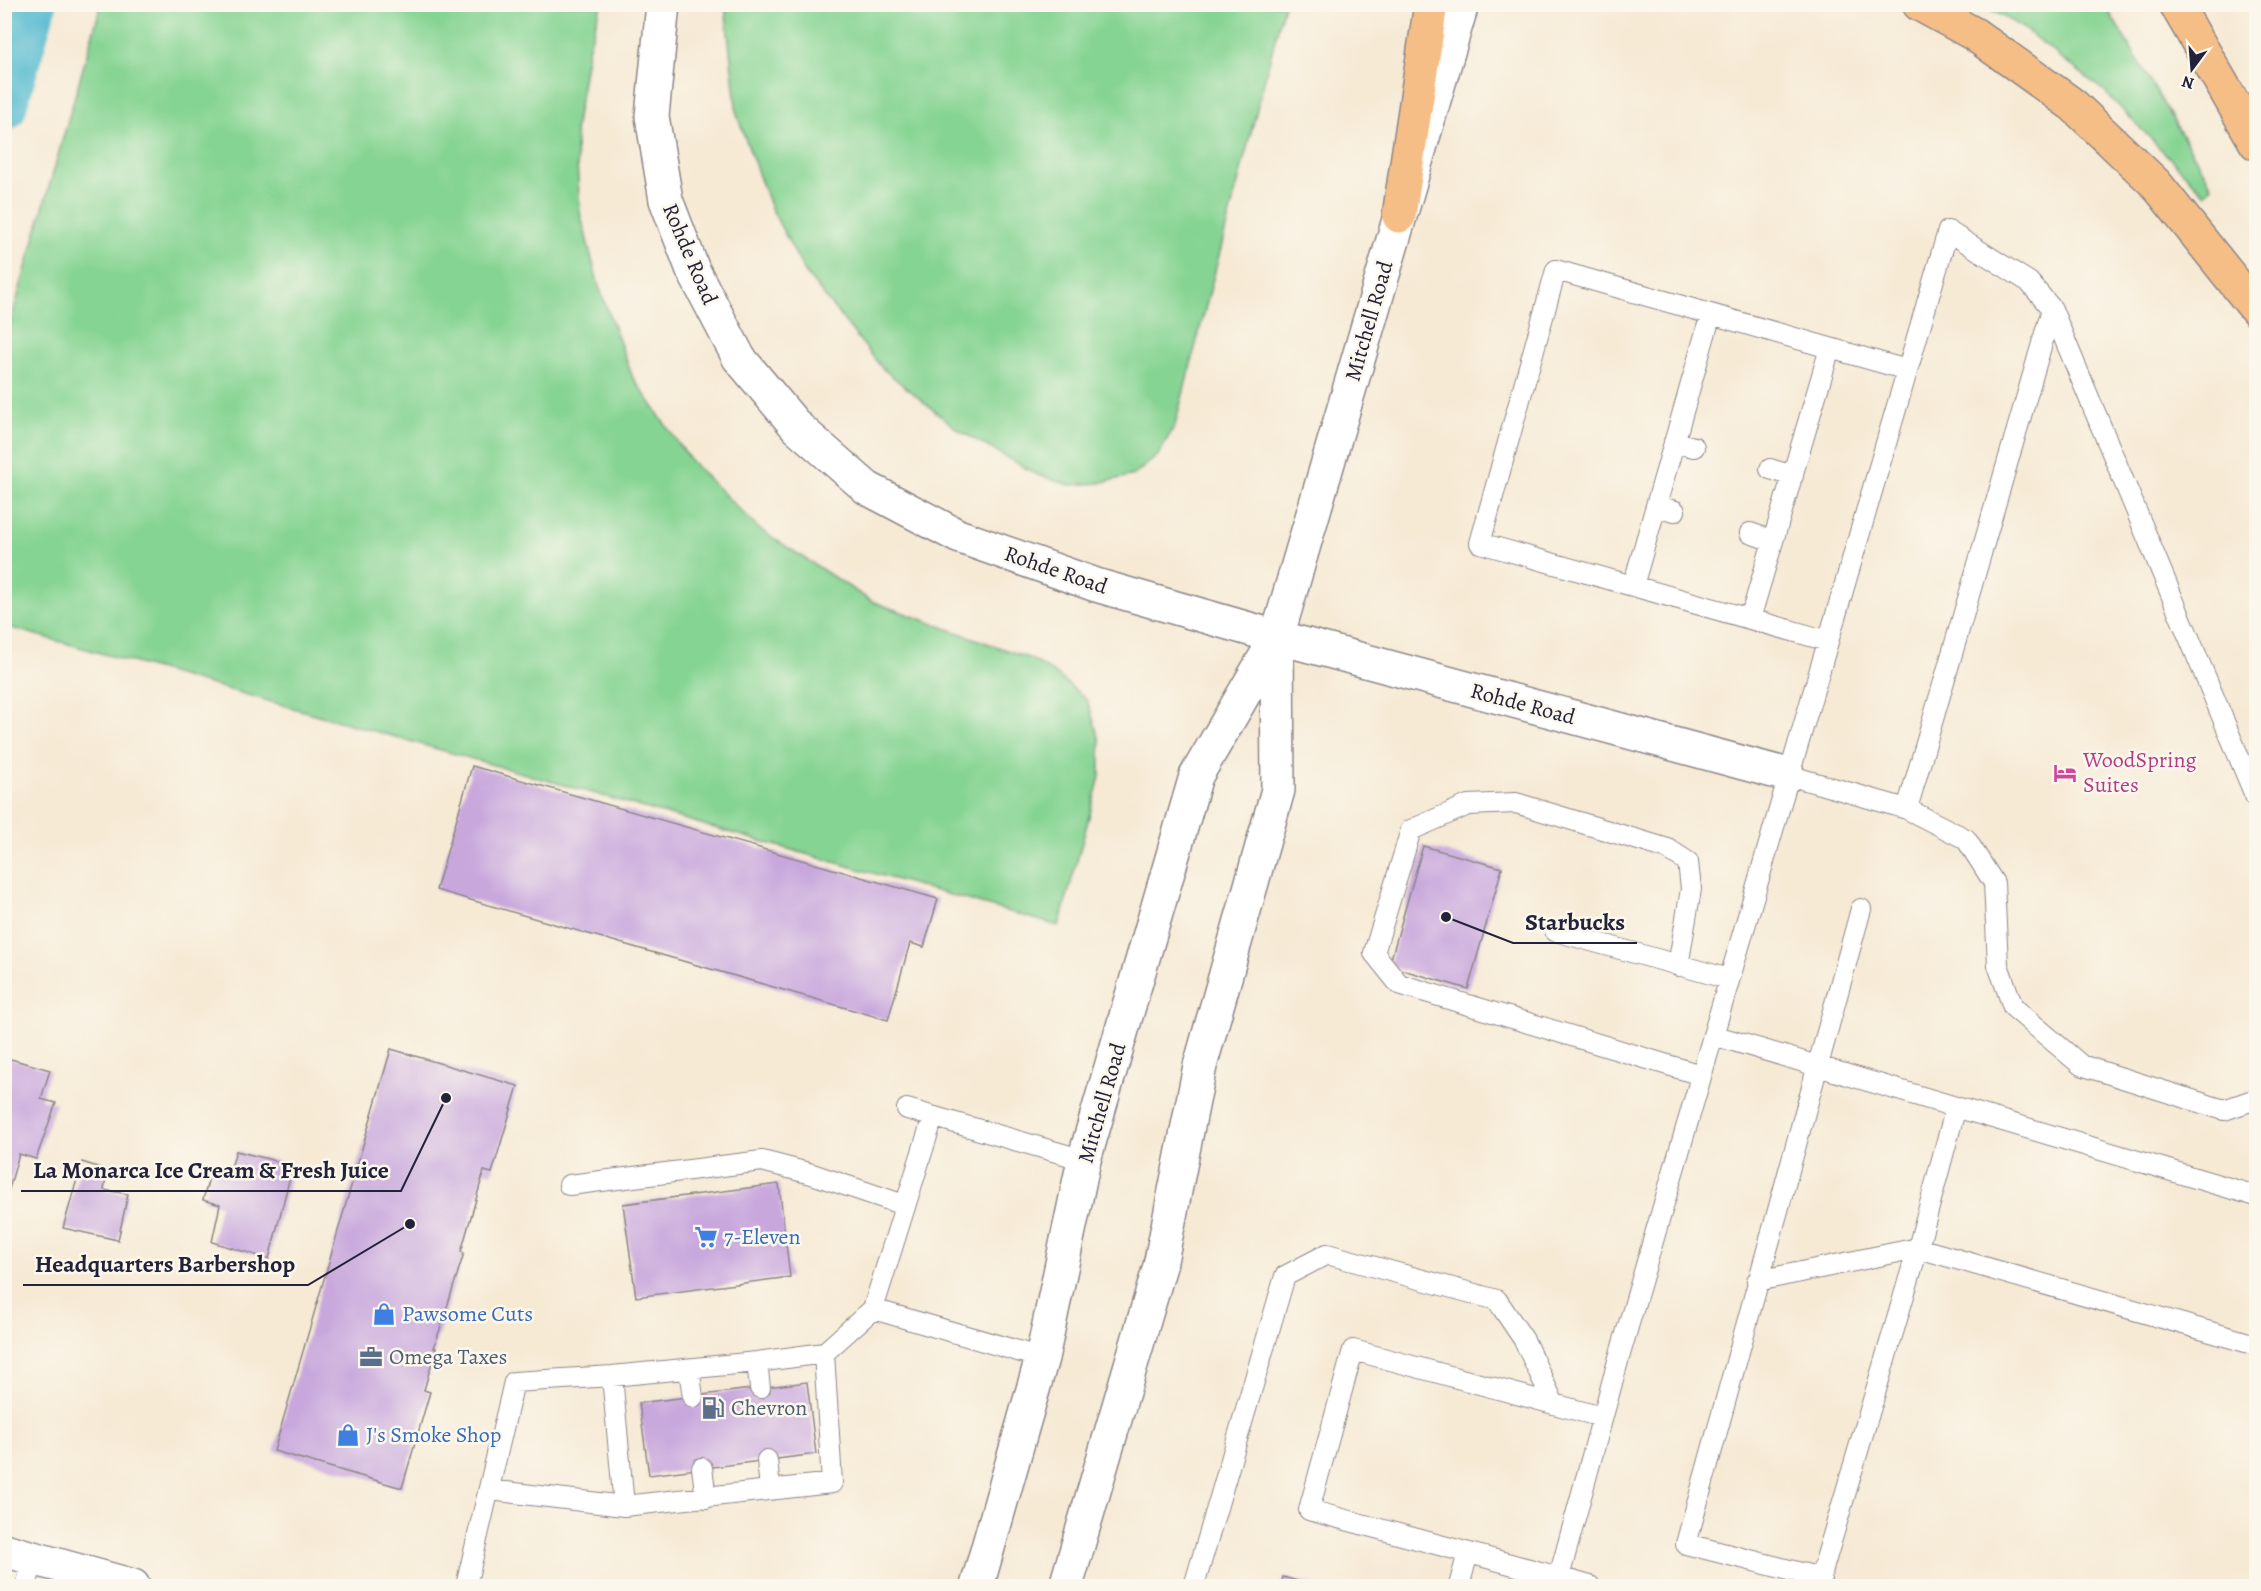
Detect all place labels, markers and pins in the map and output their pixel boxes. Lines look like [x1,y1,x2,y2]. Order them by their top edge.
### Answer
place label: WoodSpring Suites [2082,745,2197,800]
hotel icon: WoodSpring Suites [2052,760,2078,786]
callout: Starbucks [1513,901,1637,943]
callout: La Monarca Ice Cream & Fresh Juice [21,1149,401,1191]
place label: 7-Eleven [724,1222,801,1252]
supermarket icon: 7-Eleven [693,1224,719,1250]
callout: Headquarters Barbershop [23,1243,308,1285]
place label: Pawsome Cuts [402,1299,533,1329]
shop icon: Pawsome Cuts [371,1301,397,1327]
place label: Omega Taxes [389,1342,507,1372]
office icon: Omega Taxes [358,1344,384,1370]
place label: Chevron [731,1393,807,1423]
fuel station icon: Chevron [700,1395,726,1421]
place label: J's Smoke Shop [366,1420,501,1450]
shop icon: J's Smoke Shop [335,1422,361,1448]

